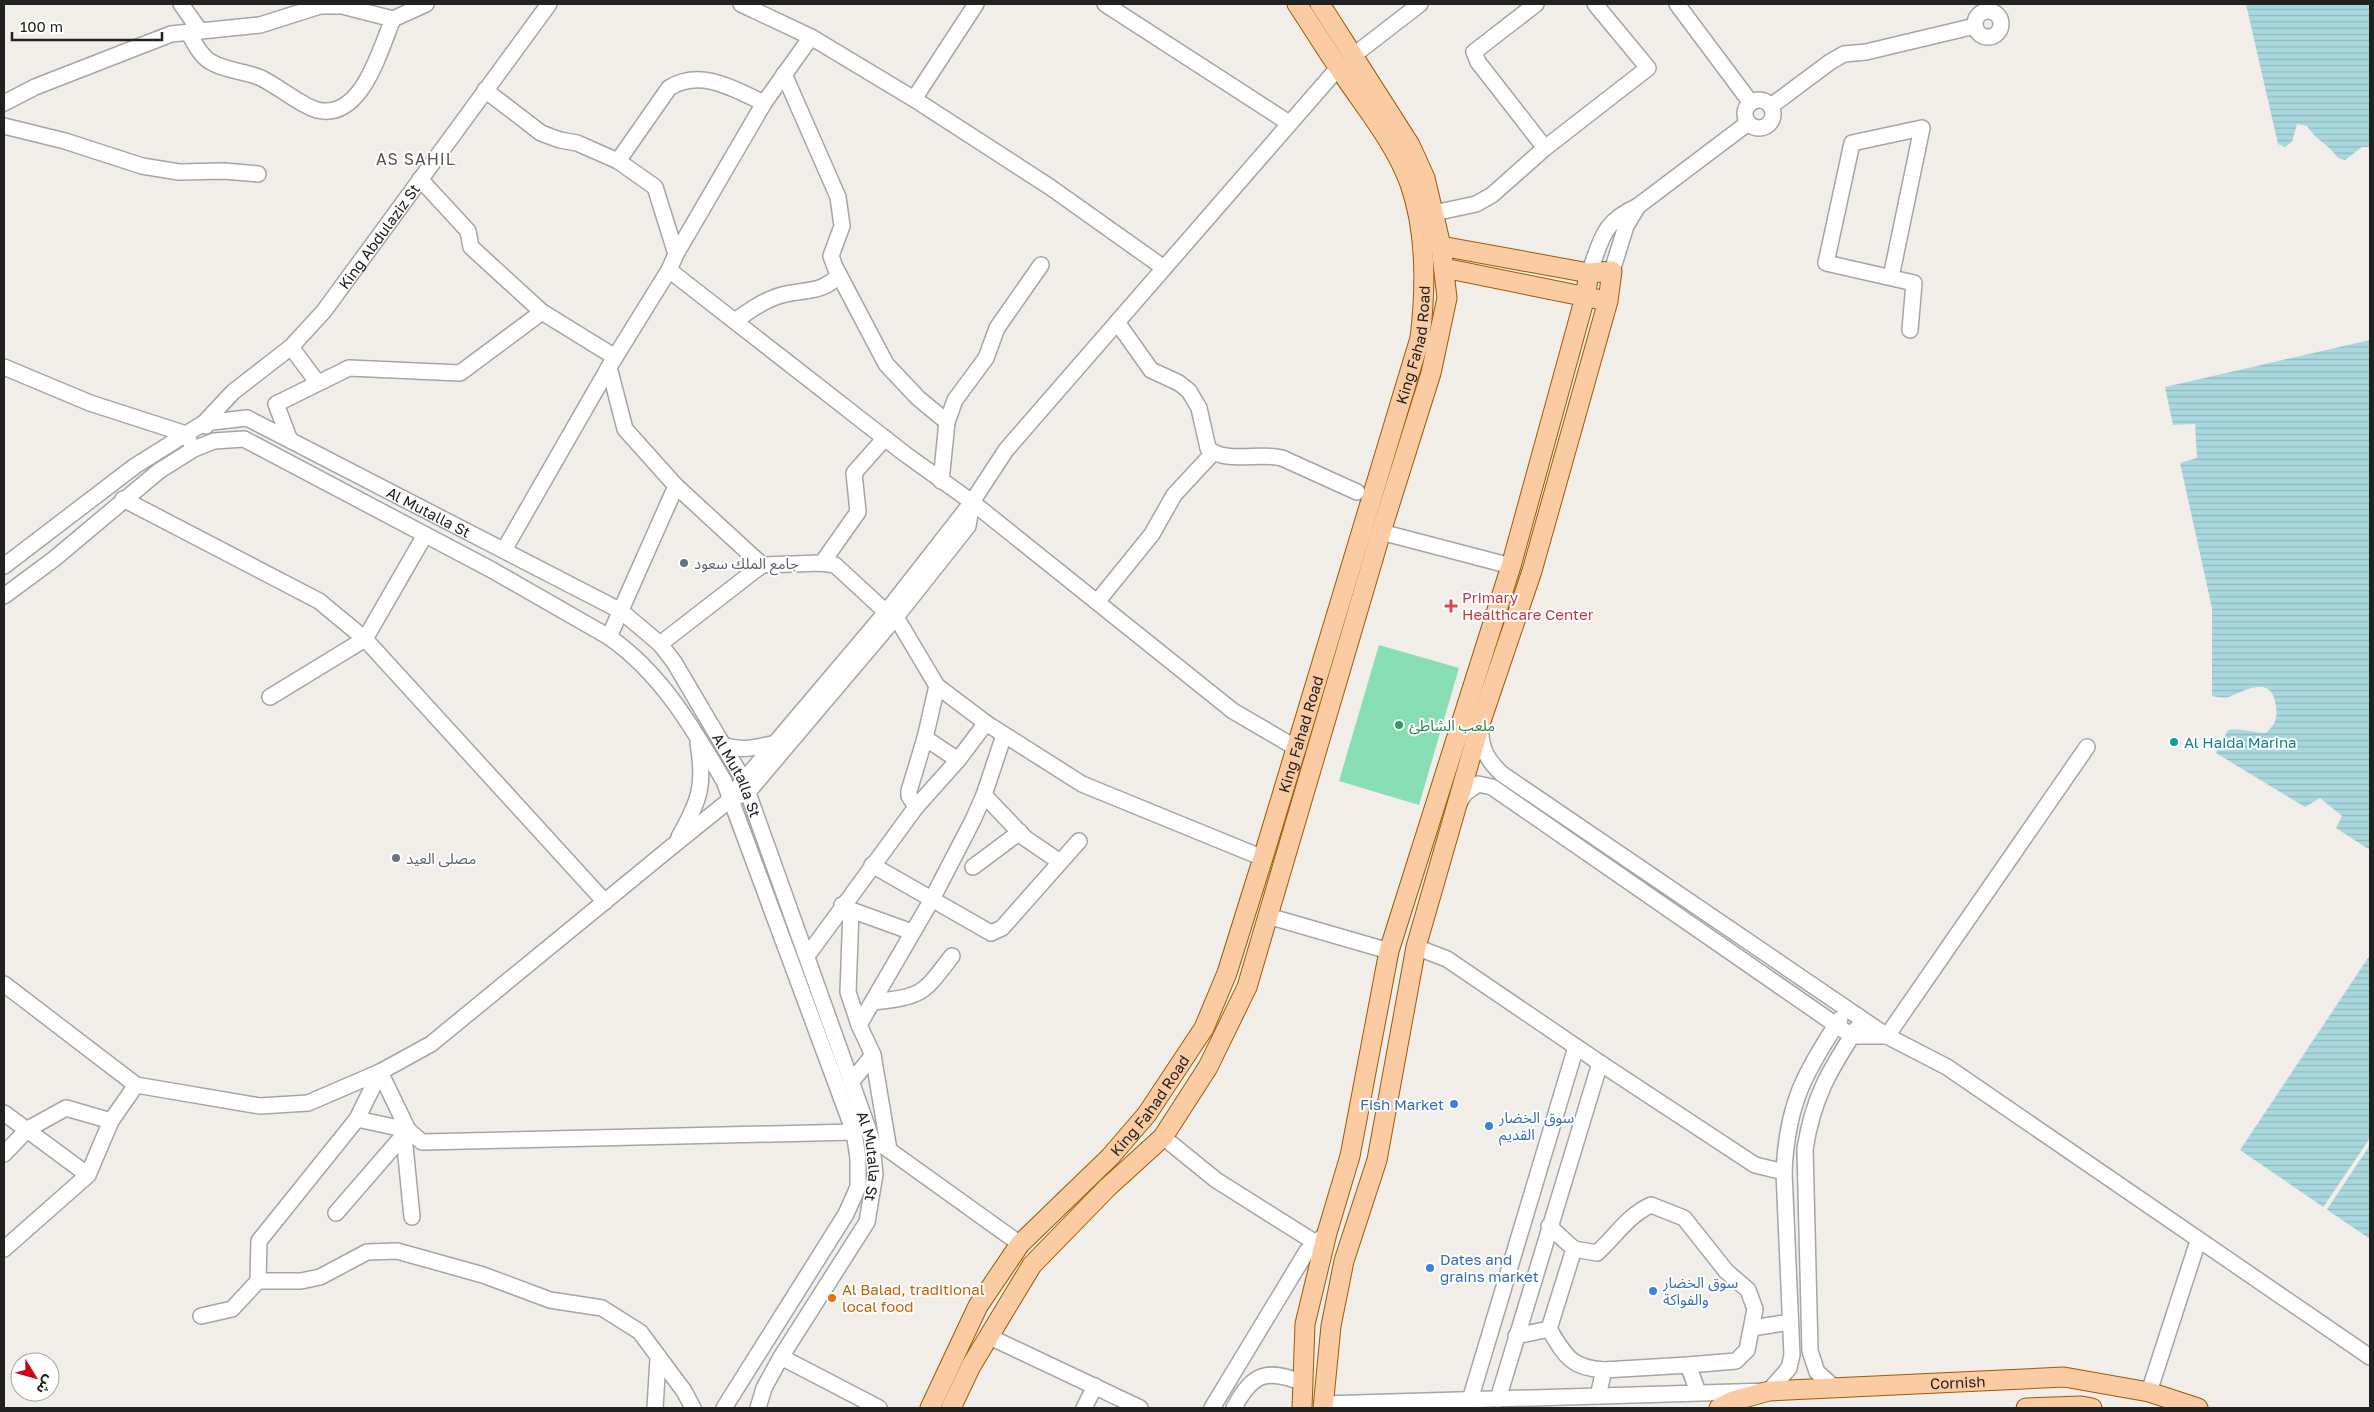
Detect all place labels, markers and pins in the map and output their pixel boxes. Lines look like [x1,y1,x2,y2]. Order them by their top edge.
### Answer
place label: جامع الملك سعود [694,554,799,576]
marker: جامع الملك سعود [678,557,690,569]
place label: Primary Healthcare Center [1462,588,1594,623]
marker: Primary Healthcare Center [1444,599,1458,613]
place label: ملعب الشاطئ [1409,716,1495,735]
marker: ملعب الشاطئ [1393,719,1405,731]
place label: Al Haida Marina [2184,733,2297,751]
marker: Al Haida Marina [2168,736,2180,748]
place label: مصلى العيد [406,849,476,868]
marker: مصلى العيد [390,852,402,864]
place label: Fish Market [1360,1095,1444,1113]
marker: Fish Market [1448,1098,1460,1110]
place label: سوق الخضار القديم [1498,1108,1575,1146]
marker: سوق الخضار القديم [1483,1120,1495,1132]
place label: Dates and grains market [1440,1250,1539,1285]
marker: Dates and grains market [1424,1262,1436,1274]
place label: سوق الخضار والفواكة [1662,1273,1739,1309]
place label: Al Balad, traditional local food [842,1280,985,1315]
marker: سوق الخضار والفواكة [1647,1285,1659,1297]
marker: Al Balad, traditional local food [826,1292,838,1304]

